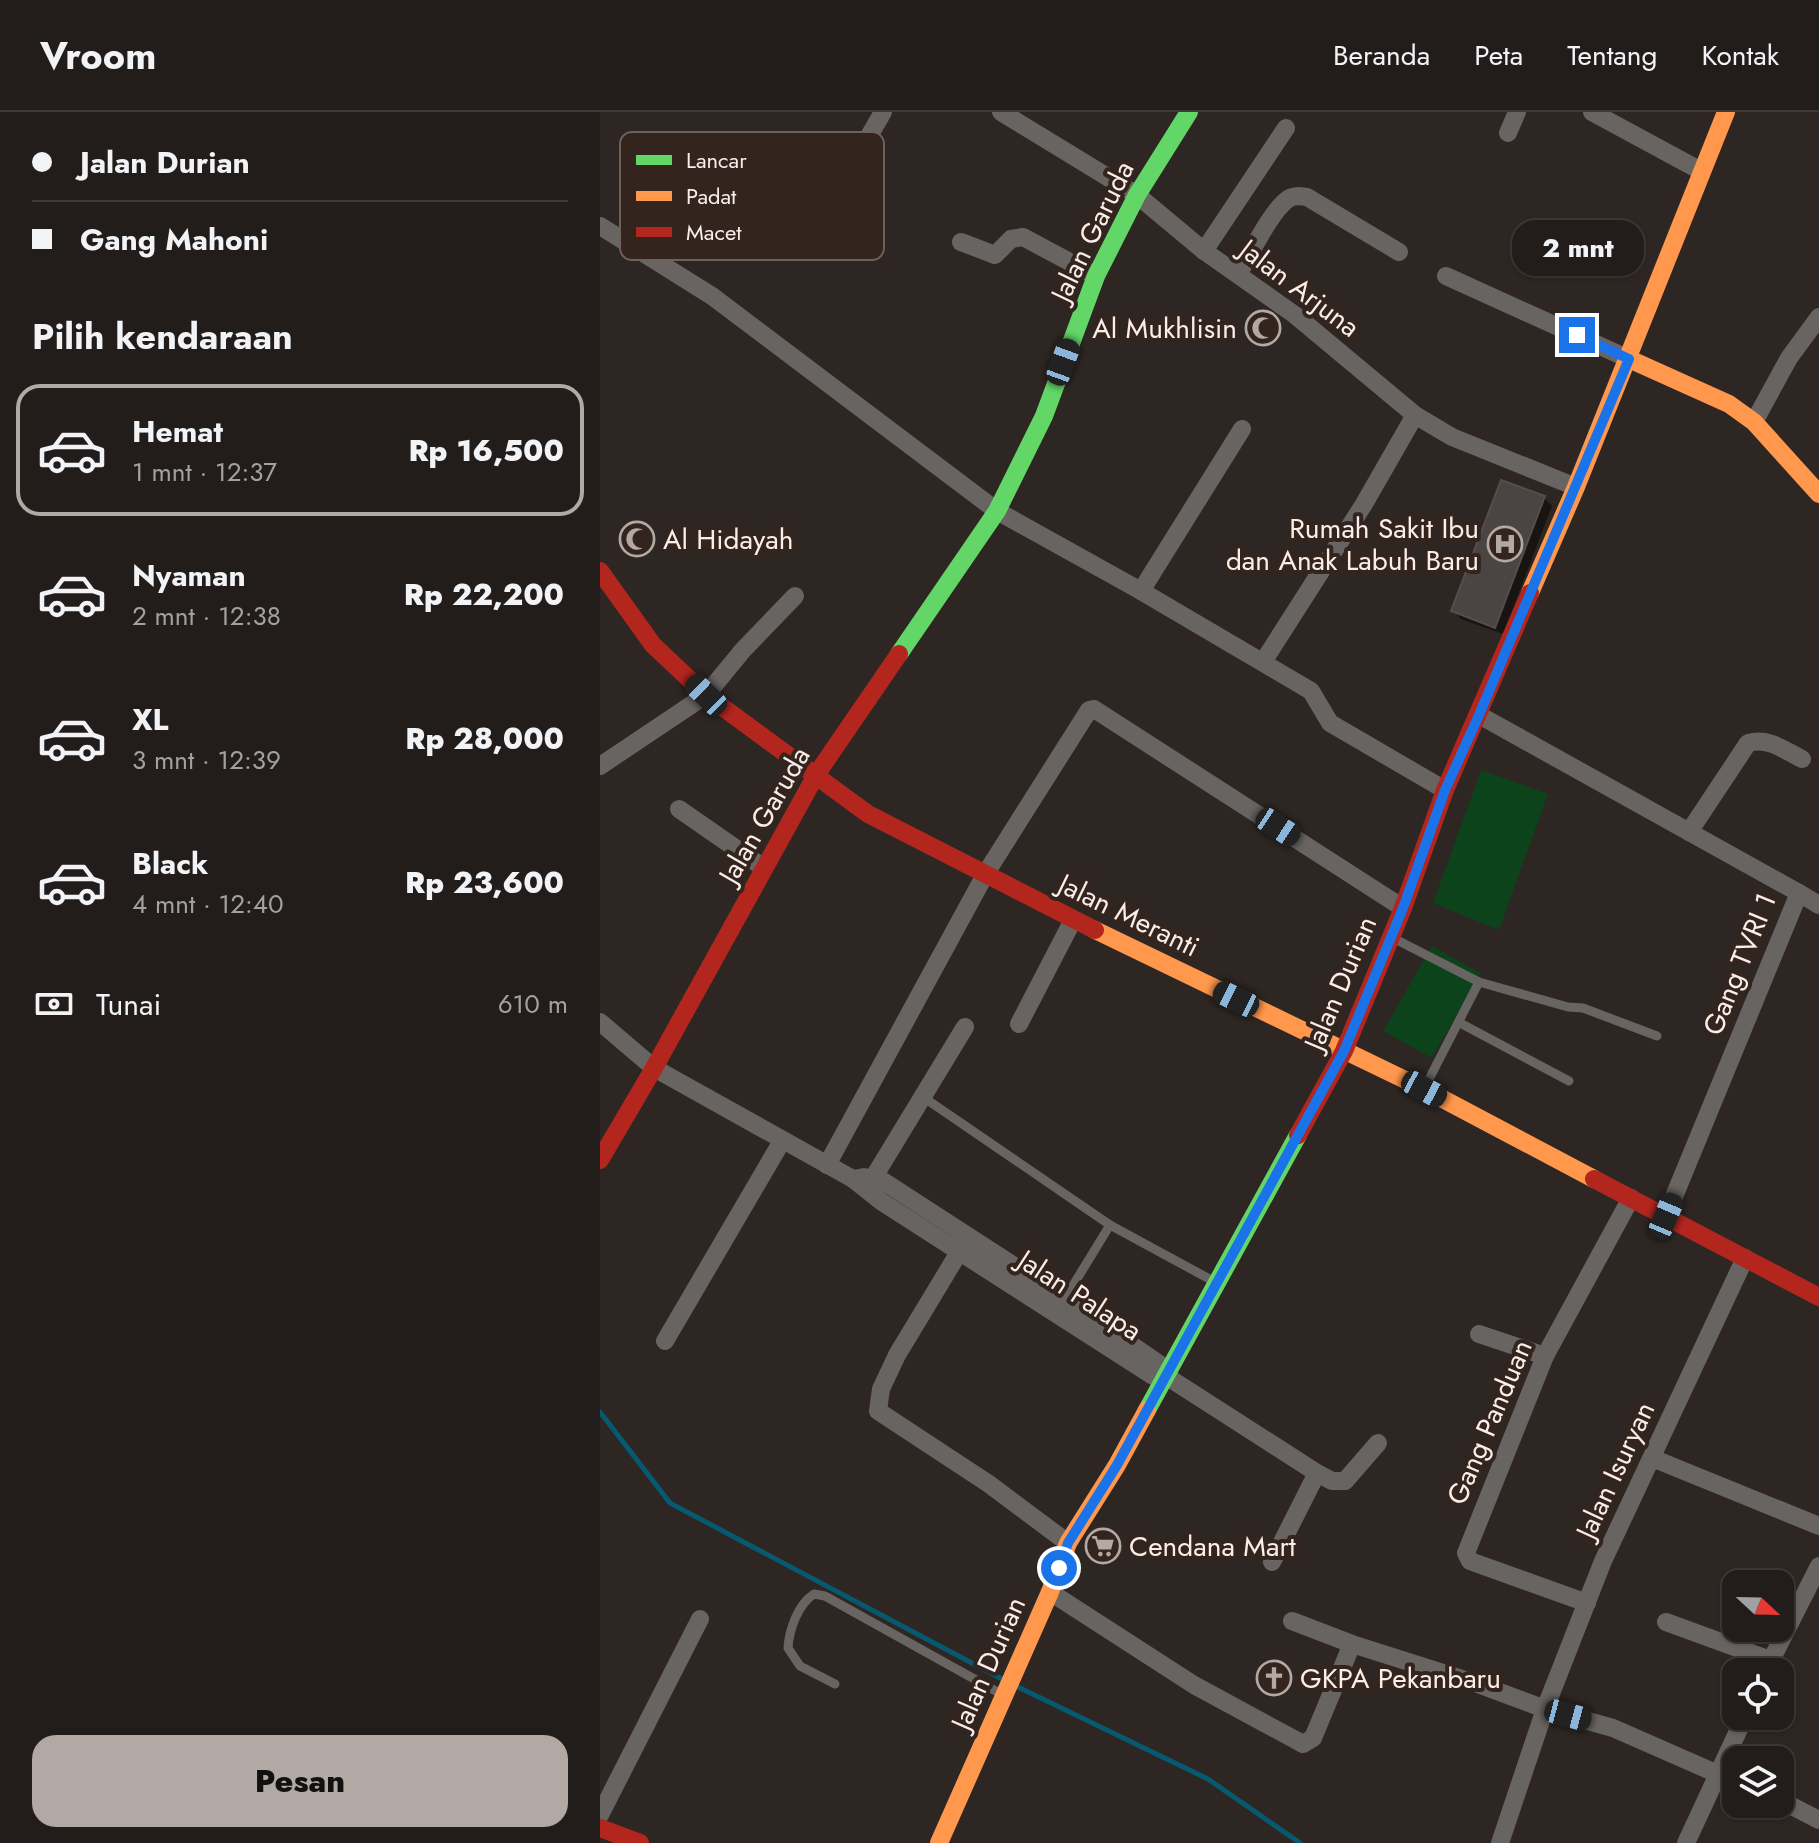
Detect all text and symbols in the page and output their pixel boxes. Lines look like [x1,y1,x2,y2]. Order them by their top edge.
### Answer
text: Vroom [40,28,156,83]
text: Beranda [1333,35,1430,76]
text: Peta [1474,35,1523,76]
text: Tentang [1567,35,1658,76]
text: Kontak [1702,35,1779,76]
legend [620,132,884,260]
text: Jalan Durian [80,141,250,184]
text: Lancar [686,144,747,176]
street label: Jalan Garuda [1039,154,1144,312]
text: Padat [686,180,737,212]
text: Macet [686,216,742,248]
text: Gang Mahoni [80,218,268,261]
callout: 2 mnt [1511,219,1643,275]
street label: Jalan Arjuna [1228,227,1368,347]
text: 2 mnt [1542,229,1614,267]
place label: Al Mukhlisin [1092,308,1237,349]
mosque icon: Al Mukhlisin [1244,309,1282,347]
text: Pilih kendaraan [32,310,293,362]
route end [1559,317,1595,353]
car [1044,335,1082,389]
text: Hemat [132,410,223,453]
icon: car [36,414,108,486]
text: Rp 16,500 [408,429,564,472]
text: 1 mnt · 12:37 [132,453,277,491]
place label: Rumah Sakit Ibu dan Anak Labuh Baru [1226,508,1479,581]
place label: Al Hidayah [663,519,793,560]
mosque icon: Al Hidayah [618,520,656,558]
hospital icon: Rumah Sakit Ibu dan Anak Labuh Baru [1486,525,1524,563]
text: Nyaman [132,554,246,597]
icon: car [36,558,108,630]
text: Rp 22,200 [404,573,564,616]
text: 2 mnt · 12:38 [132,597,281,635]
car [680,670,732,720]
text: XL [132,698,168,741]
icon: car [36,702,108,774]
text: Rp 28,000 [405,717,564,760]
street label: Jalan Garuda [707,739,820,895]
text: 3 mnt · 12:39 [132,741,281,779]
car [1251,804,1305,850]
text: Black [132,842,208,885]
icon: car [36,846,108,918]
text: Rp 23,600 [405,861,564,904]
street label: Jalan Meranti [1048,862,1206,967]
text: 4 mnt · 12:40 [132,885,284,923]
street label: Gang TVRI 1 [1692,887,1787,1041]
street label: Jalan Durian [1292,910,1387,1060]
car [1209,978,1263,1020]
icon: cash [32,982,76,1026]
text: Tunai [96,983,161,1026]
text: 610 m [498,985,568,1023]
car [1397,1067,1451,1111]
car [1646,1189,1686,1243]
street label: Jalan Palapa [1006,1238,1150,1351]
street label: Gang Panduan [1436,1333,1543,1511]
street label: Jalan Isuryan [1564,1395,1665,1549]
place label: Cendana Mart [1129,1526,1296,1567]
supermarket icon: Cendana Mart [1084,1527,1122,1565]
route start [1041,1550,1077,1586]
north arrow [1722,1570,1794,1642]
map controls [1722,1570,1794,1818]
street label: Jalan Durian [939,1590,1036,1740]
place label: GKPA Pekanbaru [1300,1658,1501,1699]
button: locate [1722,1658,1794,1730]
church icon: GKPA Pekanbaru [1255,1659,1293,1697]
car [1542,1697,1594,1733]
button: Pesan [32,1735,568,1827]
button: layers [1722,1746,1794,1818]

